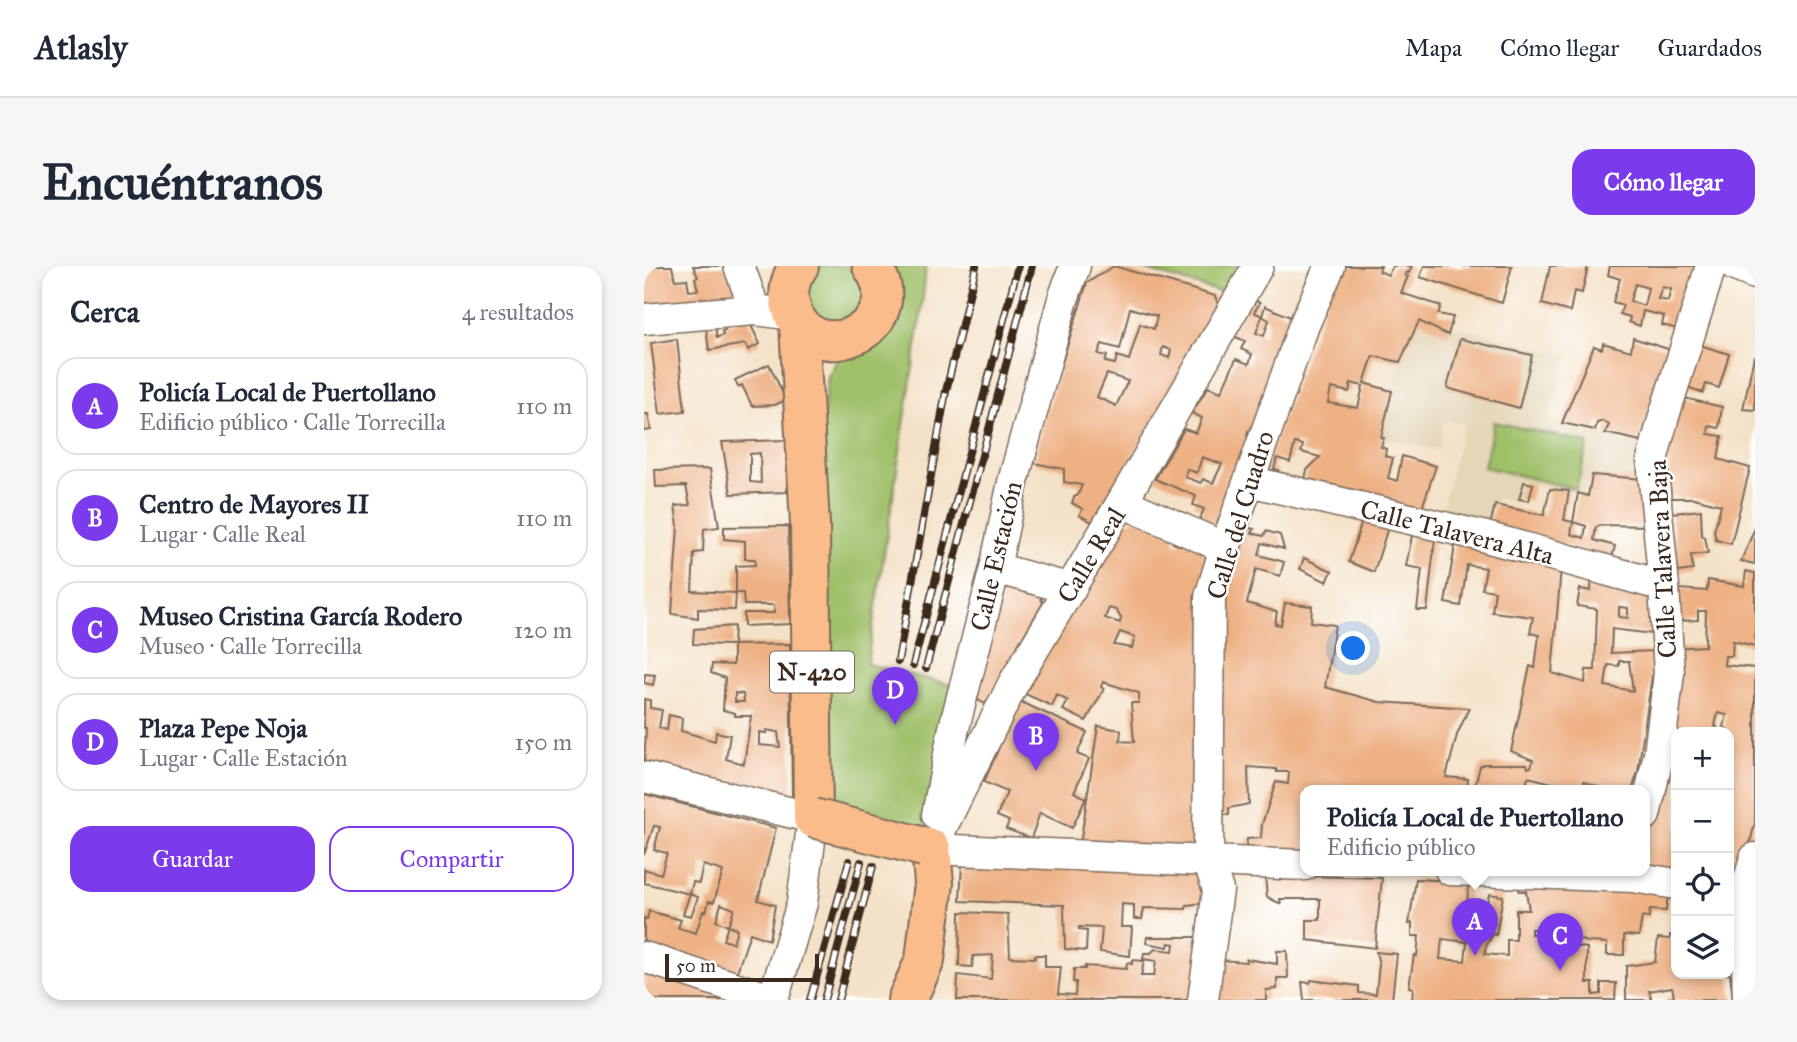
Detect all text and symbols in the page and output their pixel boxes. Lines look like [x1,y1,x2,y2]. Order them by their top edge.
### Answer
text: Atlasly [35,28,127,68]
text: Mapa [1405,33,1462,63]
text: Cómo llegar [1500,33,1619,63]
text: Guardados [1657,33,1762,63]
button: Cómo llegar [1572,149,1755,215]
text: Encuéntranos [42,153,323,212]
text: Cerca [70,294,139,330]
text: 4 resultados [462,298,574,326]
text: Policía Local de Puertollano [139,376,436,408]
text: A [87,392,103,420]
text: 110 m [516,392,572,420]
text: Edificio público · Calle Torrecilla [139,408,446,436]
street label: Calle del Cuadro [1199,427,1281,603]
street label: Calle Talavera Baja [1641,459,1683,659]
street label: Calle Estación [963,478,1029,634]
text: Centro de Mayores II [139,488,369,520]
street label: Calle Talavera Alta [1357,493,1557,571]
street label: Calle Real [1050,501,1132,609]
text: B [87,504,103,532]
text: 110 m [516,504,572,532]
text: Lugar · Calle Real [139,520,306,548]
text: Museo Cristina García Rodero [139,600,462,632]
text: C [87,616,103,644]
text: 120 m [514,616,572,644]
your location [1336,631,1370,665]
text: Museo · Calle Torrecilla [139,632,362,660]
road number: N-420 [770,652,854,692]
pin: D [872,667,918,725]
text: Plaza Pepe Noja [139,712,307,744]
pin: B [1013,713,1059,771]
map controls [1671,727,1734,979]
button: + [1671,727,1734,790]
text: D [86,728,104,756]
text: 150 m [515,728,572,756]
text: Lugar · Calle Estación [139,744,347,772]
popup [1300,785,1650,876]
button: − [1671,790,1734,853]
text: Policía Local de Puertollano [1327,801,1623,833]
button: Guardar [70,826,315,892]
button: Compartir [329,826,574,892]
text: Edificio público [1327,833,1476,861]
button: locate [1671,853,1734,916]
pin: A [1452,898,1498,956]
pin: C [1537,913,1583,971]
button: layers [1671,916,1734,979]
scale bar [665,951,819,983]
text: 50 m [676,954,716,977]

